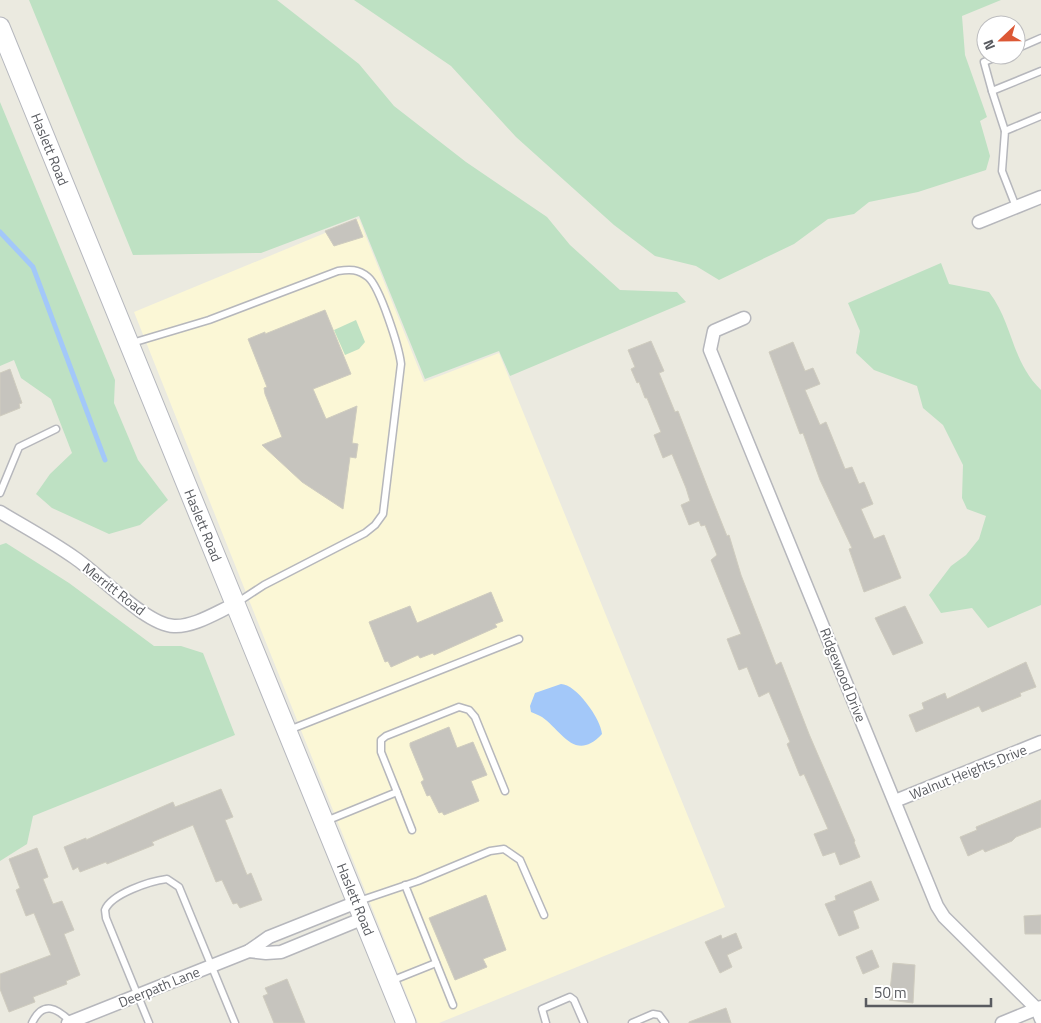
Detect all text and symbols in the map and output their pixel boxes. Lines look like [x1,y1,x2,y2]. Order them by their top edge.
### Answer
north arrow [976,15,1026,65]
text: N [977,37,1000,53]
street label: Haslett Road [26,110,74,188]
street label: Haslett Road [179,486,228,564]
street label: Merritt Road [78,557,150,620]
street label: Ridgewood Drive [815,625,872,725]
street label: Walnut Heights Drive [906,738,1030,805]
street label: Haslett Road [332,860,380,939]
street label: Deerpath Lane [115,961,203,1012]
scale bar [866,976,991,1008]
text: 50 m [874,981,907,1004]

